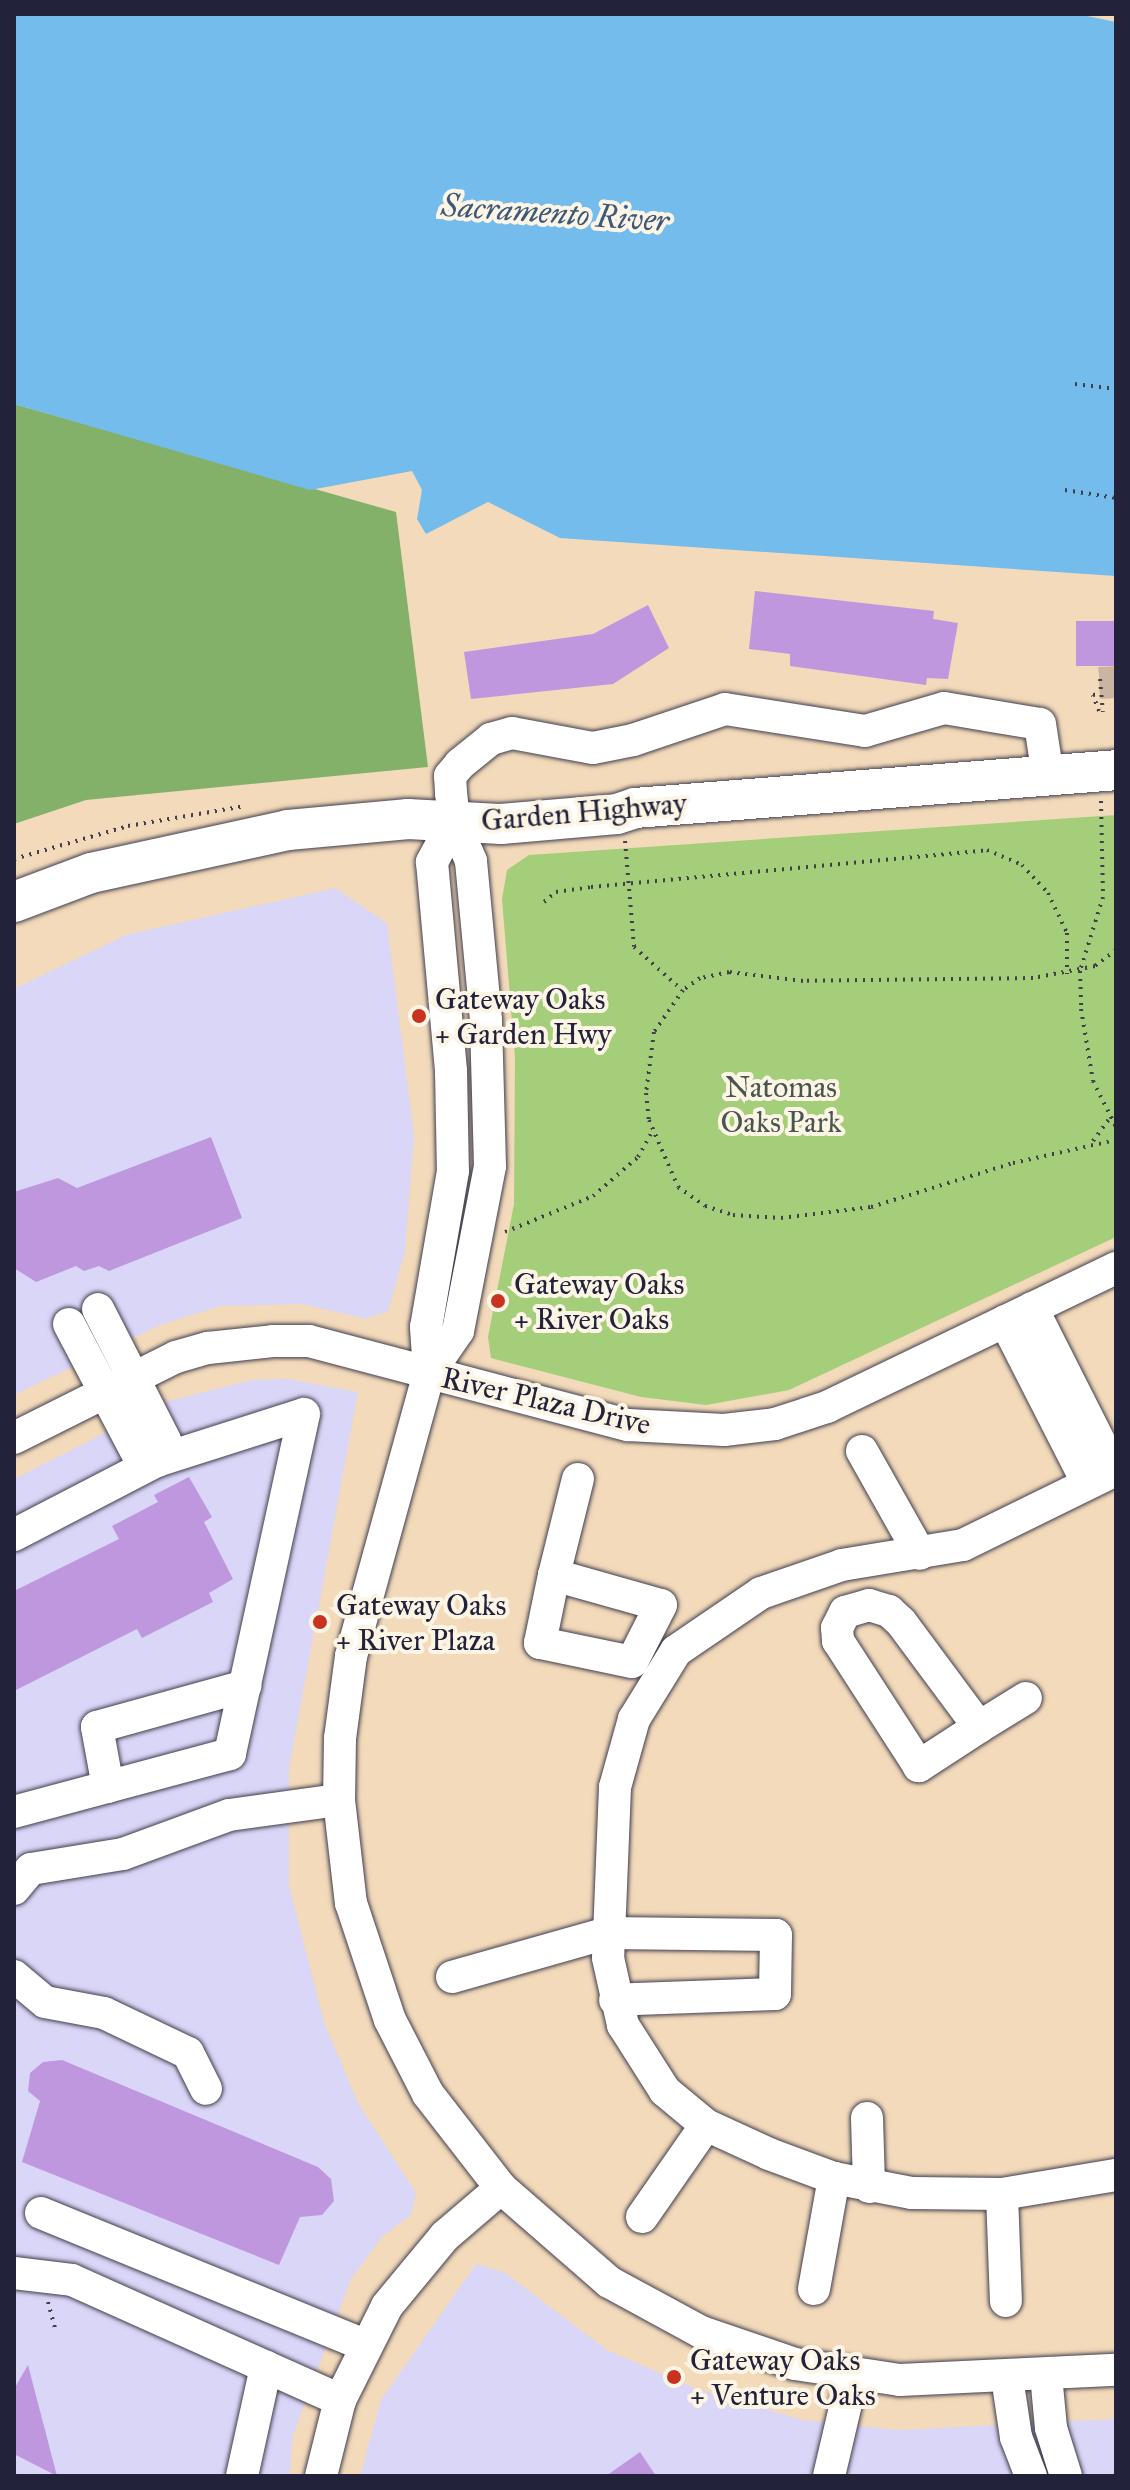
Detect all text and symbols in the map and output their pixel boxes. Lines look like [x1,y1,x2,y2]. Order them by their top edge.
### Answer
water label: Sacramento River [440,187,670,241]
street label: Garden Highway [480,785,688,839]
place label: Gateway Oaks + Garden Hwy [435,981,611,1052]
marker: Gateway Oaks + Garden Hwy [410,1007,428,1025]
park label: Natomas Oaks Park [720,1069,842,1140]
place label: Gateway Oaks + River Oaks [514,1266,684,1336]
marker: Gateway Oaks + River Oaks [489,1292,507,1310]
street label: River Plaza Drive [438,1359,654,1443]
place label: Gateway Oaks + River Plaza [336,1587,506,1658]
marker: Gateway Oaks + River Plaza [311,1613,329,1631]
place label: Gateway Oaks + Venture Oaks [690,2342,876,2412]
marker: Gateway Oaks + Venture Oaks [665,2368,683,2386]

